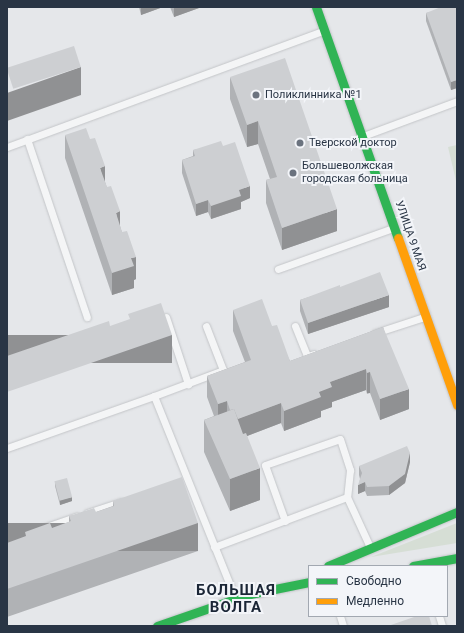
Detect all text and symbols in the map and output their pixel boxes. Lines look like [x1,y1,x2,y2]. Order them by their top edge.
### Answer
place label: Поликлинника №1 [265,88,362,102]
marker: Поликлинника №1 [250,89,262,101]
place label: Тверской доктор [309,136,397,150]
marker: Тверской доктор [294,137,306,149]
place label: Большеволжская городская больница [302,160,408,186]
marker: Большеволжская городская больница [287,167,299,179]
street label: УЛИЦА 9 МАЯ [392,199,428,273]
legend [308,565,448,617]
text: Свободно [346,574,402,588]
district label: БОЛЬШАЯ ВОЛГА [196,581,276,616]
text: Медленно [346,594,404,608]

